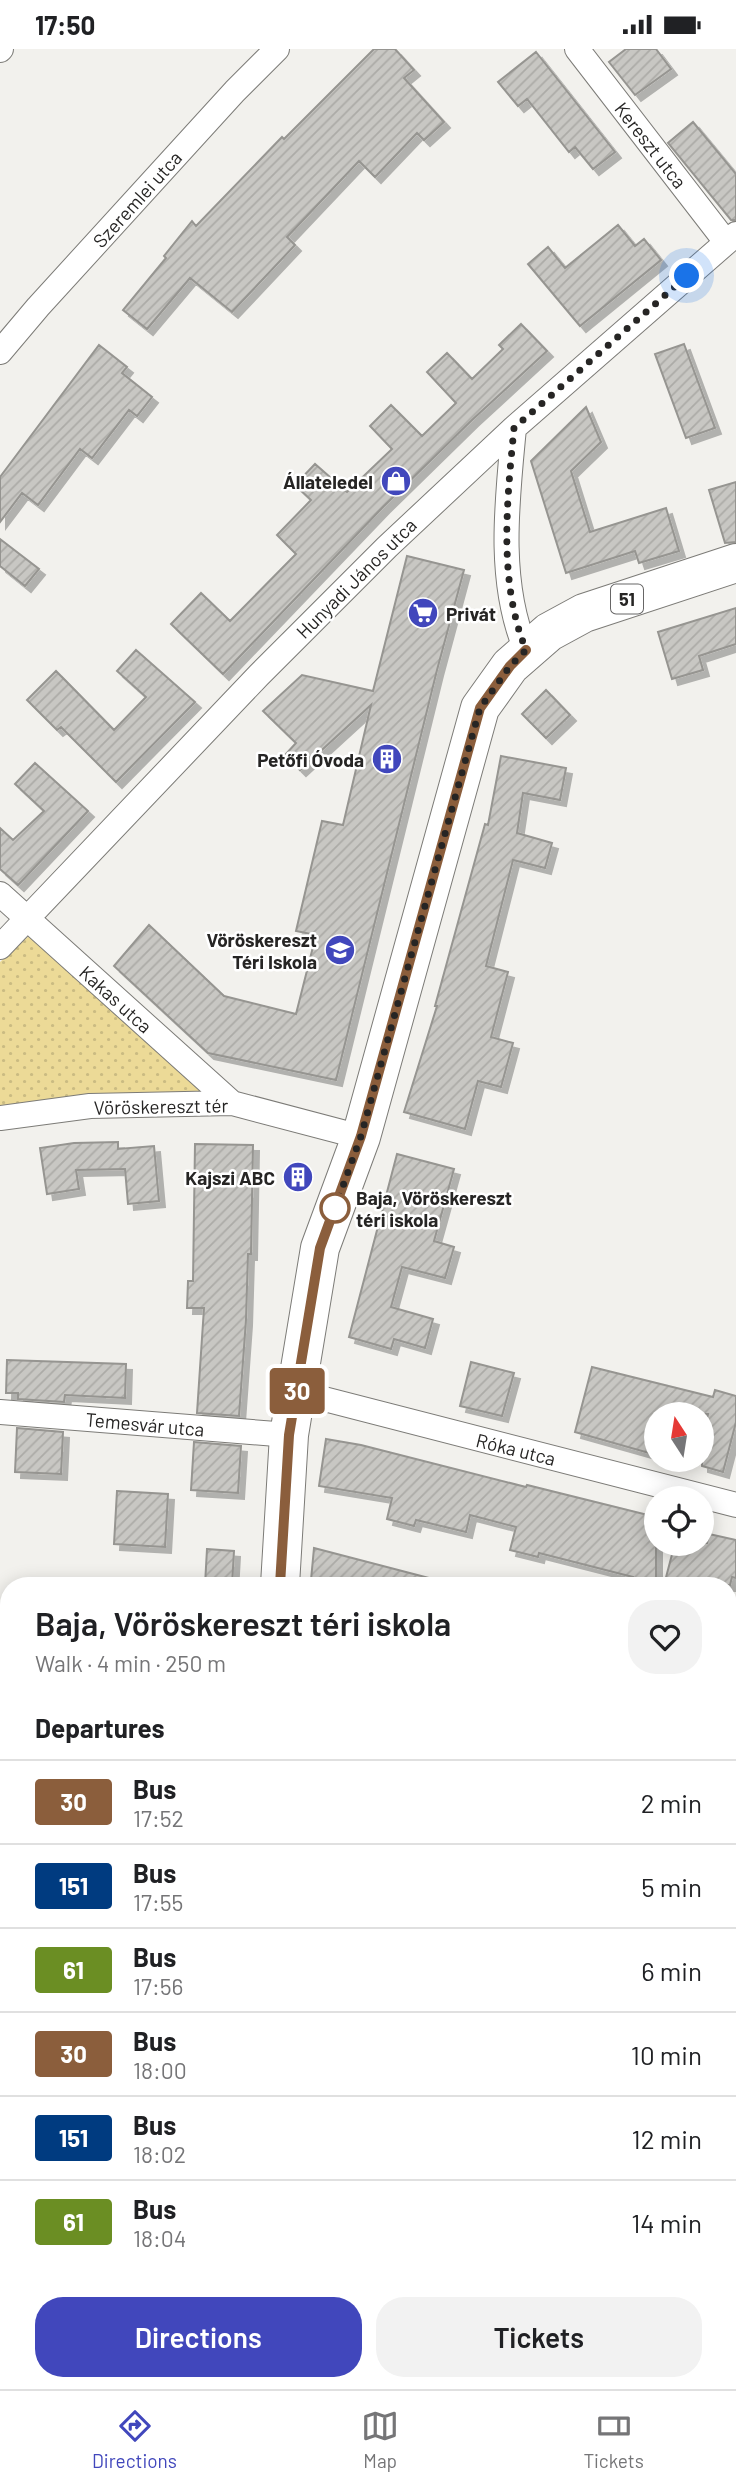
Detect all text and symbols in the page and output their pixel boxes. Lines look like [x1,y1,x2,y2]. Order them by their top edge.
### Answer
text: 17:50 [35,9,95,40]
street label: Kereszt utca [610,97,692,193]
street label: Szeremlei utca [88,146,186,252]
your location [669,258,704,293]
shop icon: Állateledel [379,464,413,498]
place label: Állateledel [283,470,373,493]
street label: Hunyadi János utca [291,513,421,643]
road number: 51 [611,585,643,613]
supermarket icon: Privát [406,596,440,630]
place label: Privát [446,602,496,625]
building icon: Petőfi Óvoda [370,742,404,776]
place label: Petőfi Óvoda [257,748,364,771]
place label: Vöröskereszt Téri Iskola [207,928,317,973]
school or university icon: Vöröskereszt Téri Iskola [323,933,357,967]
street label: Kakas utca [75,960,157,1038]
street label: Vöröskereszt tér [93,1093,229,1119]
building icon: Kajszi ABC [281,1160,315,1194]
place label: Kajszi ABC [185,1166,275,1189]
place label: Baja, Vöröskereszt téri iskola [356,1186,512,1231]
marker: Baja, Vöröskereszt téri iskola [320,1193,350,1223]
line badge: 30 [266,1368,328,1414]
text: 30 [284,1376,310,1405]
north arrow [644,1402,714,1472]
map controls [644,1402,714,1556]
street label: Temesvár utca [85,1407,205,1441]
street label: Róka utca [474,1428,558,1470]
button: locate [644,1486,714,1556]
button: heart [628,1600,702,1674]
text: Baja, Vöröskereszt téri iskola [35,1603,451,1643]
text: Walk · 4 min · 250 m [35,1649,226,1677]
text: Departures [35,1712,165,1743]
text: Bus [133,1773,176,1804]
text: 30 [60,1787,87,1816]
text: 2 min [641,1787,702,1818]
text: 17:52 [133,1804,184,1832]
text: Bus [133,1857,176,1888]
text: 151 [59,1871,88,1900]
text: 5 min [641,1871,702,1902]
text: 17:55 [133,1888,183,1916]
text: Bus [133,1941,176,1972]
text: 61 [63,1955,84,1984]
text: 6 min [641,1955,702,1986]
text: 17:56 [133,1972,183,2000]
text: Bus [133,2025,176,2056]
text: 30 [60,2039,87,2068]
text: 10 min [631,2039,702,2070]
text: 18:00 [133,2056,187,2084]
text: Bus [133,2109,176,2140]
text: 151 [59,2123,88,2152]
text: 12 min [632,2123,702,2154]
text: 18:02 [133,2140,186,2168]
text: Bus [133,2193,176,2224]
text: 61 [63,2207,84,2236]
text: 14 min [631,2207,702,2238]
text: 18:04 [133,2224,187,2252]
button: Directions [35,2297,362,2377]
button: Tickets [376,2297,702,2377]
tab: Directions [92,2407,177,2472]
tab: Map [361,2407,399,2472]
tab: Tickets [583,2407,644,2472]

